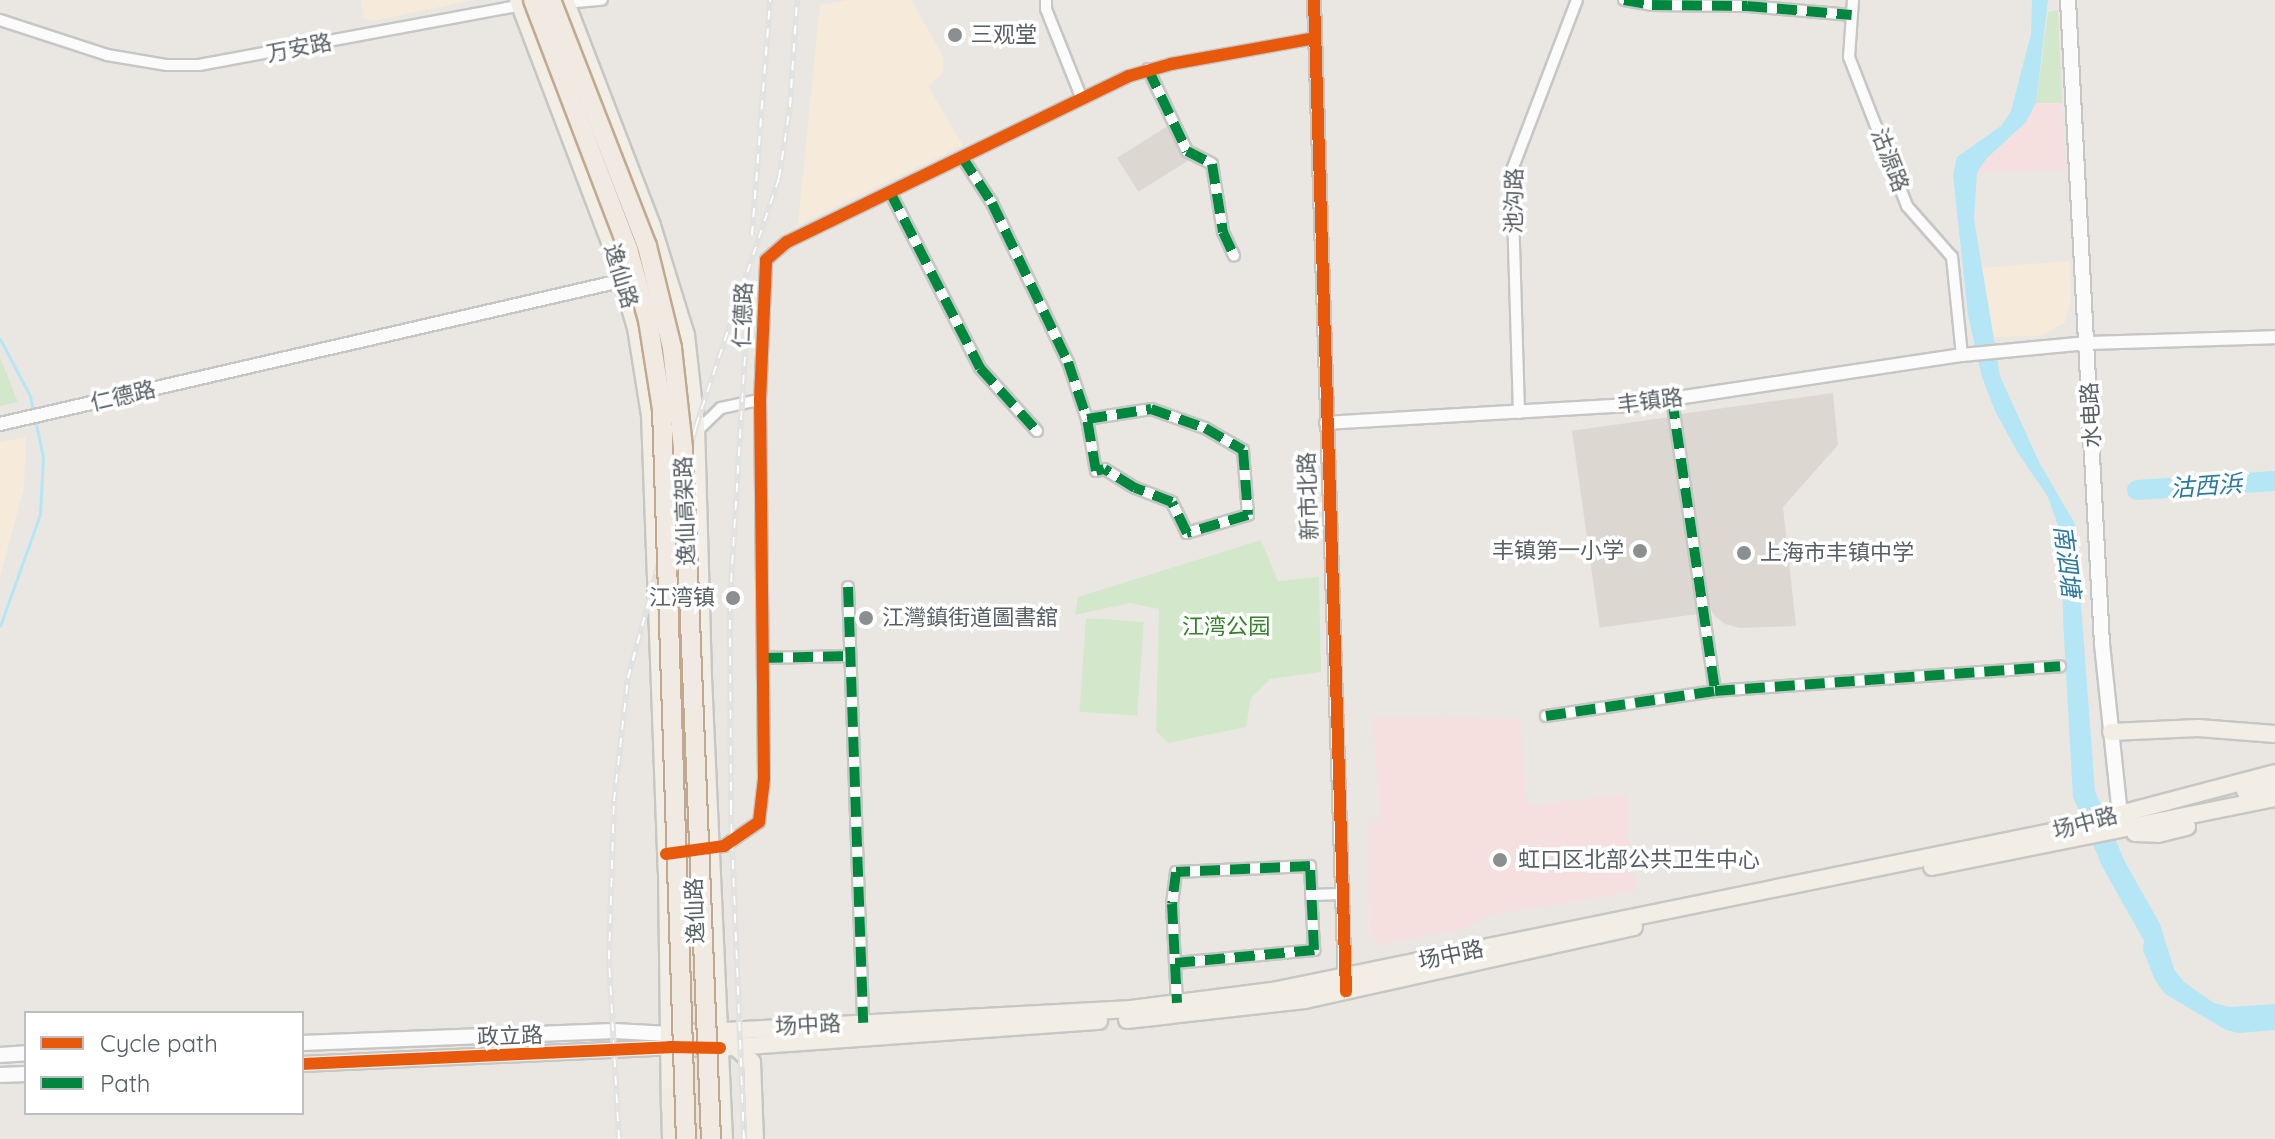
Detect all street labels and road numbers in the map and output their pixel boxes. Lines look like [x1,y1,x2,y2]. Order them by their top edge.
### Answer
street label: 万安路 [264,29,334,67]
street label: 沽源路 [1866,124,1914,196]
street label: 池沟路 [1500,168,1528,234]
street label: 逸仙路 [599,241,643,311]
street label: 仁德路 [729,282,757,348]
street label: 仁德路 [88,376,158,416]
street label: 水电路 [2076,381,2106,449]
street label: 丰镇路 [1616,384,1684,418]
street label: 新市北路 [1293,452,1323,540]
street label: 逸仙高架路 [670,456,700,566]
street label: 场中路 [2050,802,2120,844]
street label: 逸仙路 [681,878,709,944]
street label: 场中路 [1416,935,1486,975]
street label: 场中路 [774,1010,842,1040]
street label: 政立路 [477,1022,543,1050]

